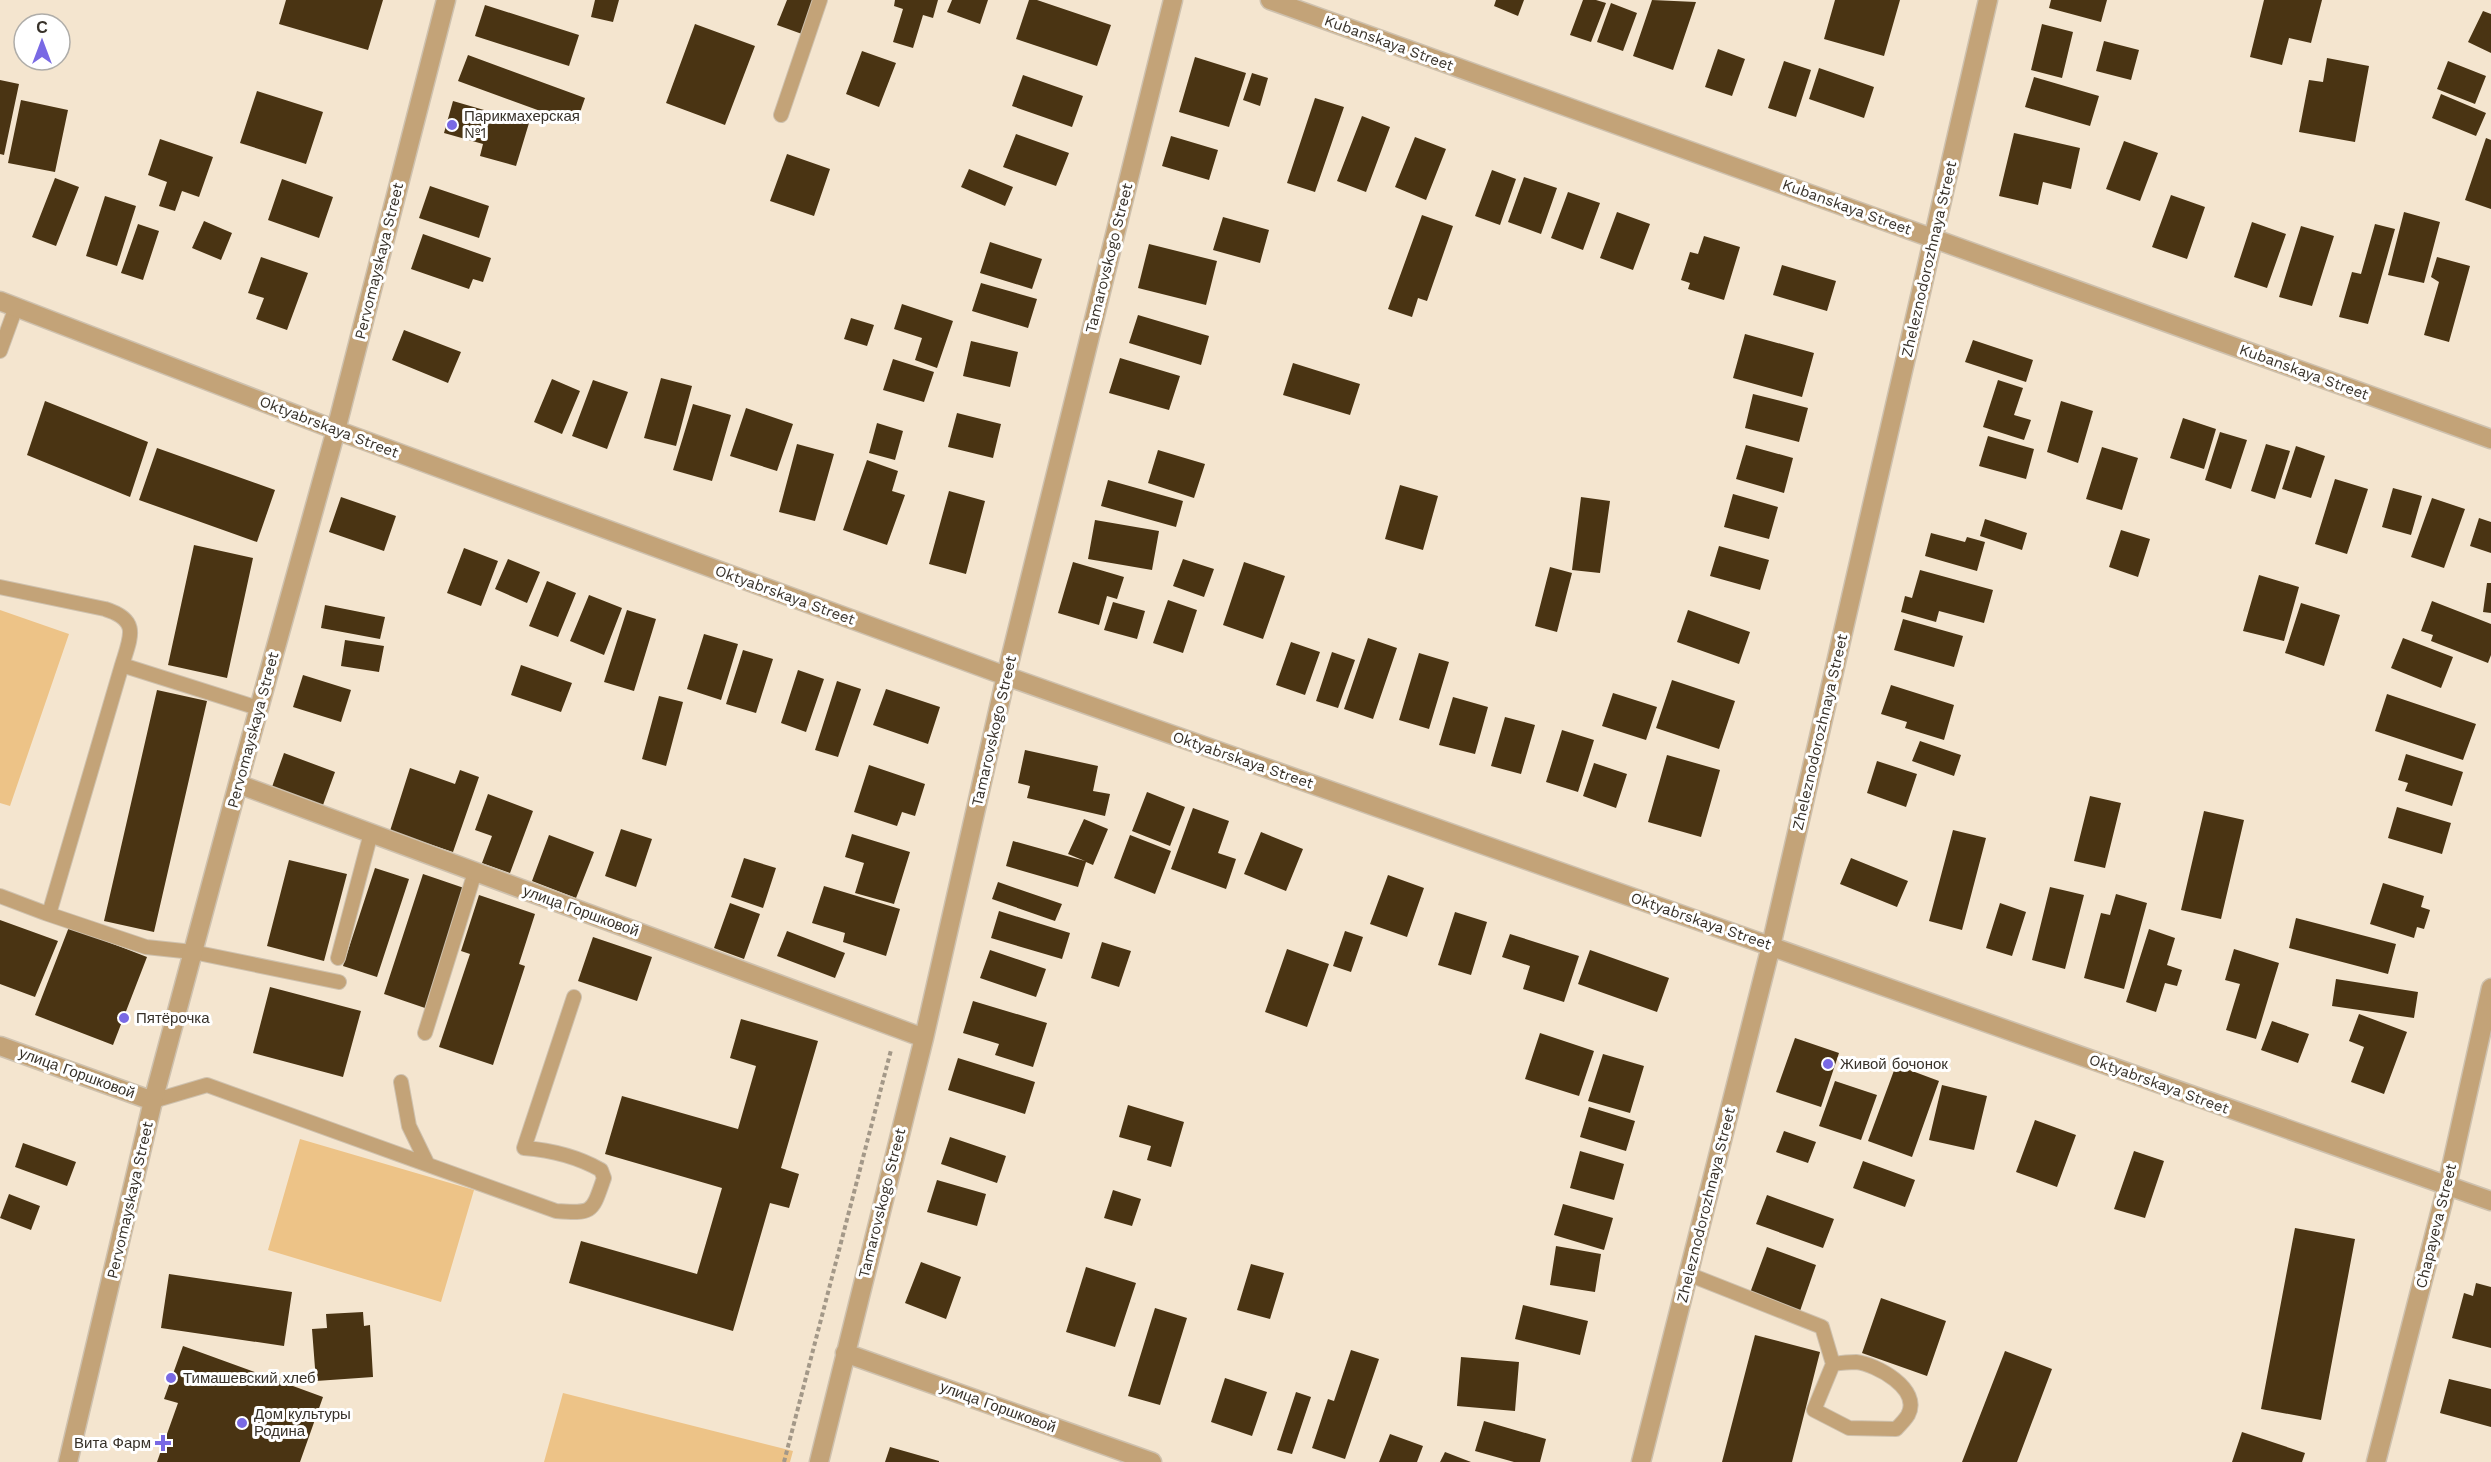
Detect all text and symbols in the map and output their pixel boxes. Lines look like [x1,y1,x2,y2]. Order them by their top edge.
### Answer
street label: Kubanskaya Street [1322,11,1457,75]
north arrow [12,12,72,72]
text: С [36,18,48,37]
place label: Парикмахерская №1 [464,107,580,142]
marker: Парикмахерская №1 [445,118,459,132]
street label: Zheleznodorozhnaya Street [1898,159,1961,359]
street label: Kubanskaya Street [1780,175,1915,239]
street label: Pervomayskaya Street [351,180,407,341]
street label: Tamarovskogo Street [1082,181,1136,335]
street label: Kubanskaya Street [2237,340,2372,404]
street label: Oktyabrskaya Street [257,392,402,462]
street label: Oktyabrskaya Street [713,561,858,629]
street label: Zheleznodorozhnaya Street [1789,632,1852,832]
street label: Pervomayskaya Street [224,649,283,810]
street label: Tamarovskogo Street [968,653,1020,808]
street label: Oktyabrskaya Street [1170,727,1316,793]
street label: улица Горшковой [521,882,641,940]
street label: Oktyabrskaya Street [1628,888,1774,954]
place label: Пятёрочка [136,1009,210,1027]
marker: Пятёрочка [117,1011,131,1025]
street label: улица Горшковой [17,1044,137,1102]
street label: Oktyabrskaya Street [2087,1050,2232,1118]
place label: Живой бочонок [1840,1055,1948,1073]
marker: Живой бочонок [1821,1057,1835,1071]
street label: Zheleznodorozhnaya Street [1673,1105,1739,1305]
street label: Pervomayskaya Street [103,1119,157,1280]
street label: Tamarovskogo Street [855,1126,909,1280]
street label: Chapayeva Street [2412,1161,2460,1290]
place label: Тимашевский хлеб [183,1369,316,1387]
marker: Тимашевский хлеб [164,1371,178,1385]
street label: улица Горшковой [938,1378,1058,1436]
place label: Дом культуры Родина [254,1405,351,1440]
marker: Дом культуры Родина [235,1416,249,1430]
place label: Вита Фарм [74,1434,151,1452]
marker: Вита Фарм [156,1436,170,1450]

